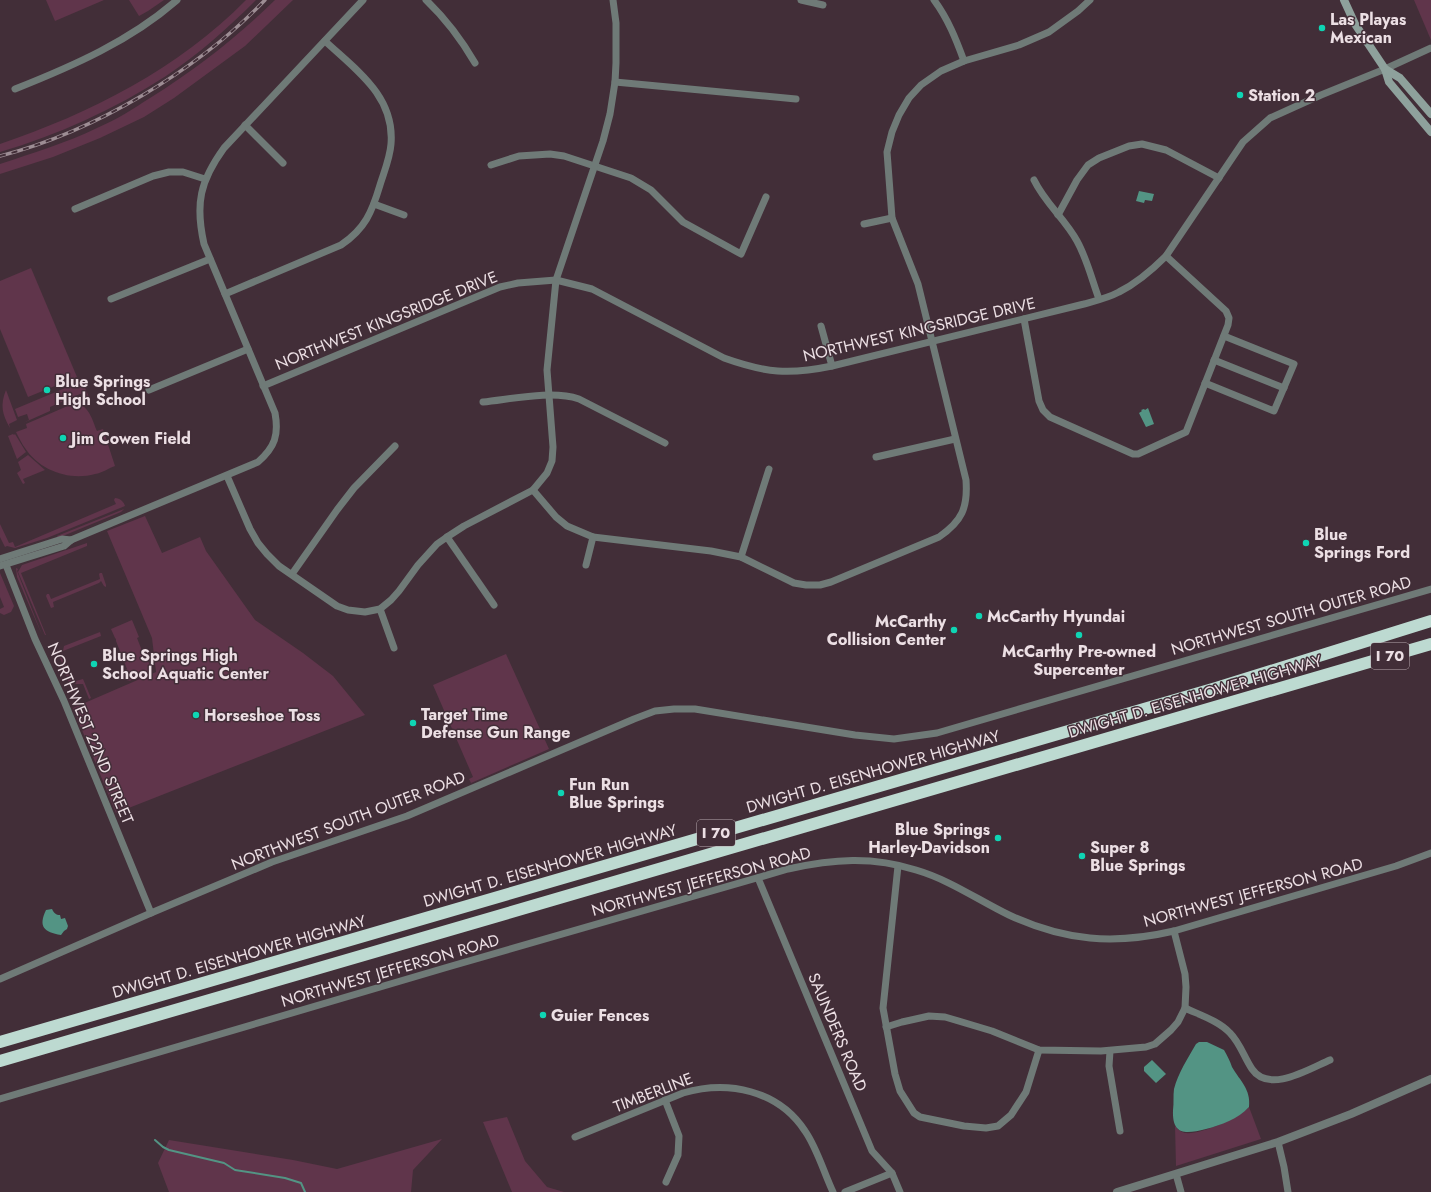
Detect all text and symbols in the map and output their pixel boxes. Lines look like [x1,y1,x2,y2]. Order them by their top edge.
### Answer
place label: Las Playas Mexican [1330,8,1406,49]
marker: Las Playas Mexican [1317,23,1327,33]
place label: Station 2 [1248,84,1315,107]
marker: Station 2 [1235,90,1245,100]
street label: NORTHWEST KINGSRIDGE DRIVE [272,265,501,376]
street label: NORTHWEST KINGSRIDGE DRIVE [801,292,1038,367]
place label: Blue Springs High School [55,370,150,411]
marker: Blue Springs High School [42,385,52,395]
place label: Jim Cowen Field [68,427,191,450]
marker: Jim Cowen Field [58,433,68,443]
place label: Blue Springs Ford [1314,523,1410,564]
marker: Blue Springs Ford [1301,538,1311,548]
street label: NORTHWEST SOUTH OUTER ROAD [1168,570,1414,661]
place label: McCarthy Hyundai [987,605,1125,628]
place label: McCarthy Collision Center [827,610,947,651]
marker: McCarthy Hyundai [974,611,984,621]
marker: McCarthy Collision Center [949,625,959,635]
marker: McCarthy Pre-owned Supercenter [1074,630,1084,640]
street label: NORTHWEST 22ND STREET [42,639,139,828]
place label: McCarthy Pre-owned Supercenter [1002,640,1156,681]
road number: I 70 [1371,643,1409,669]
place label: Blue Springs High School Aquatic Center [102,644,270,685]
street label: DWIGHT D. EISENHOWER HIGHWAY [1066,649,1325,744]
marker: Blue Springs High School Aquatic Center [89,659,99,669]
place label: Target Time Defense Gun Range [421,703,570,744]
place label: Horseshoe Toss [204,704,320,727]
marker: Horseshoe Toss [191,710,201,720]
marker: Target Time Defense Gun Range [408,718,418,728]
street label: DWIGHT D. EISENHOWER HIGHWAY [744,724,1003,819]
street label: NORTHWEST SOUTH OUTER ROAD [228,765,469,876]
place label: Fun Run Blue Springs [569,773,664,814]
marker: Fun Run Blue Springs [556,788,566,798]
street label: DWIGHT D. EISENHOWER HIGHWAY [421,818,680,913]
place label: Blue Springs Harley-Davidson [868,818,990,859]
road number: I 70 [697,820,735,846]
marker: Blue Springs Harley-Davidson [993,833,1003,843]
place label: Super 8 Blue Springs [1090,836,1185,877]
street label: NORTHWEST JEFFERSON ROAD [589,841,813,922]
marker: Super 8 Blue Springs [1077,851,1087,861]
street label: NORTHWEST JEFFERSON ROAD [1141,852,1365,933]
street label: DWIGHT D. EISENHOWER HIGHWAY [110,909,369,1004]
street label: NORTHWEST JEFFERSON ROAD [278,928,502,1013]
street label: SAUNDERS ROAD [802,969,873,1095]
place label: Guier Fences [551,1004,649,1027]
marker: Guier Fences [538,1010,548,1020]
street label: TIMBERLINE [610,1067,696,1118]

